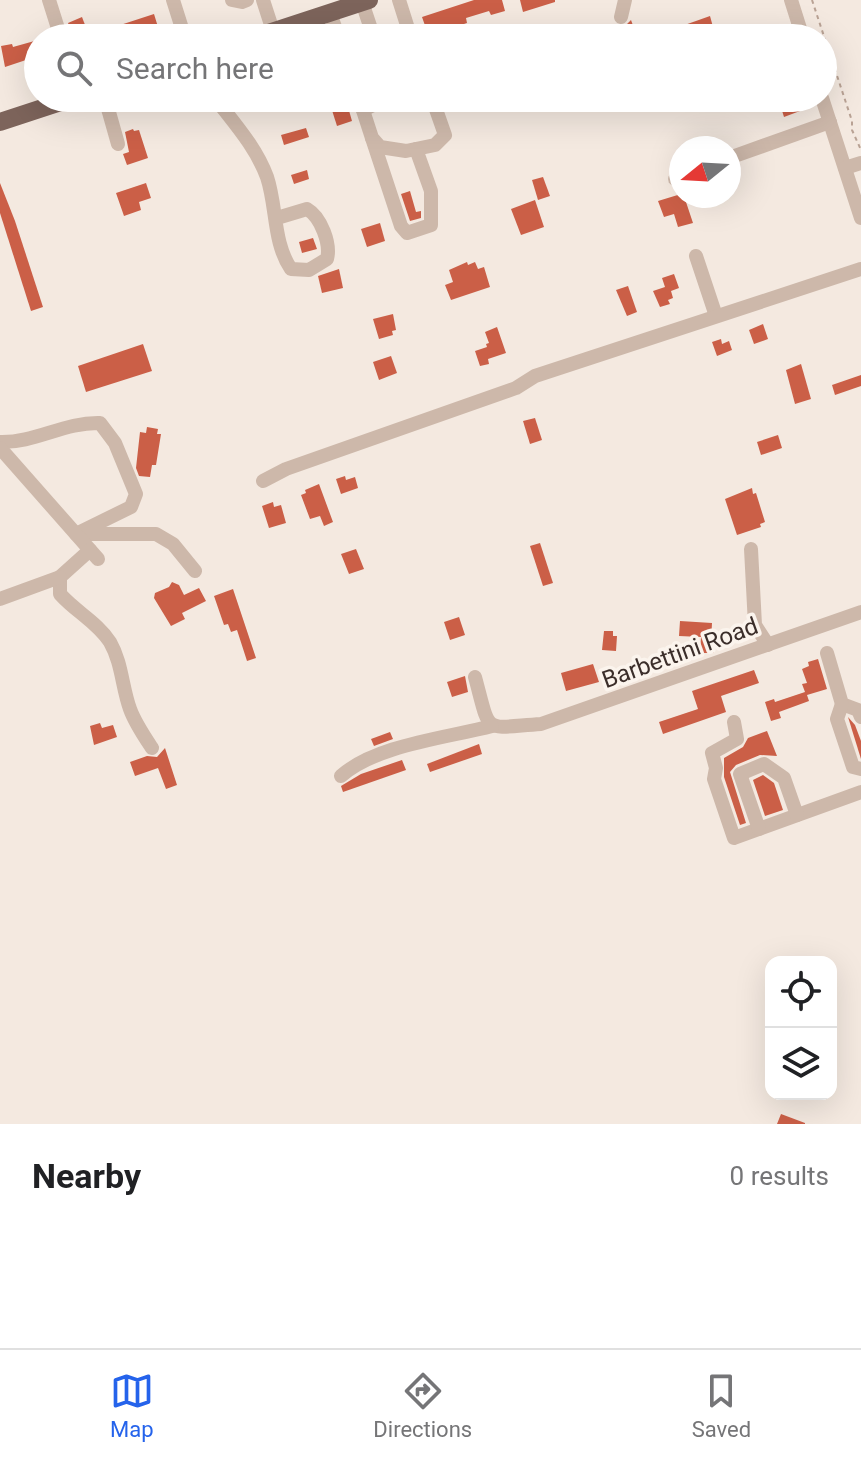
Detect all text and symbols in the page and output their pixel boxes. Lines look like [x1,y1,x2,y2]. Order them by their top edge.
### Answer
search box [24,24,837,112]
icon: search [52,46,96,90]
text: Search here [116,51,274,86]
north arrow [669,136,741,208]
street label: Barbettini Road [598,612,762,694]
map controls [765,956,837,1100]
button: locate [765,956,837,1028]
button: layers [765,1028,837,1100]
text: Nearby [32,1156,141,1196]
text: 0 results [730,1161,829,1191]
tab: Map [110,1369,154,1442]
tab: Directions [373,1369,472,1442]
tab: Saved [692,1369,751,1442]

